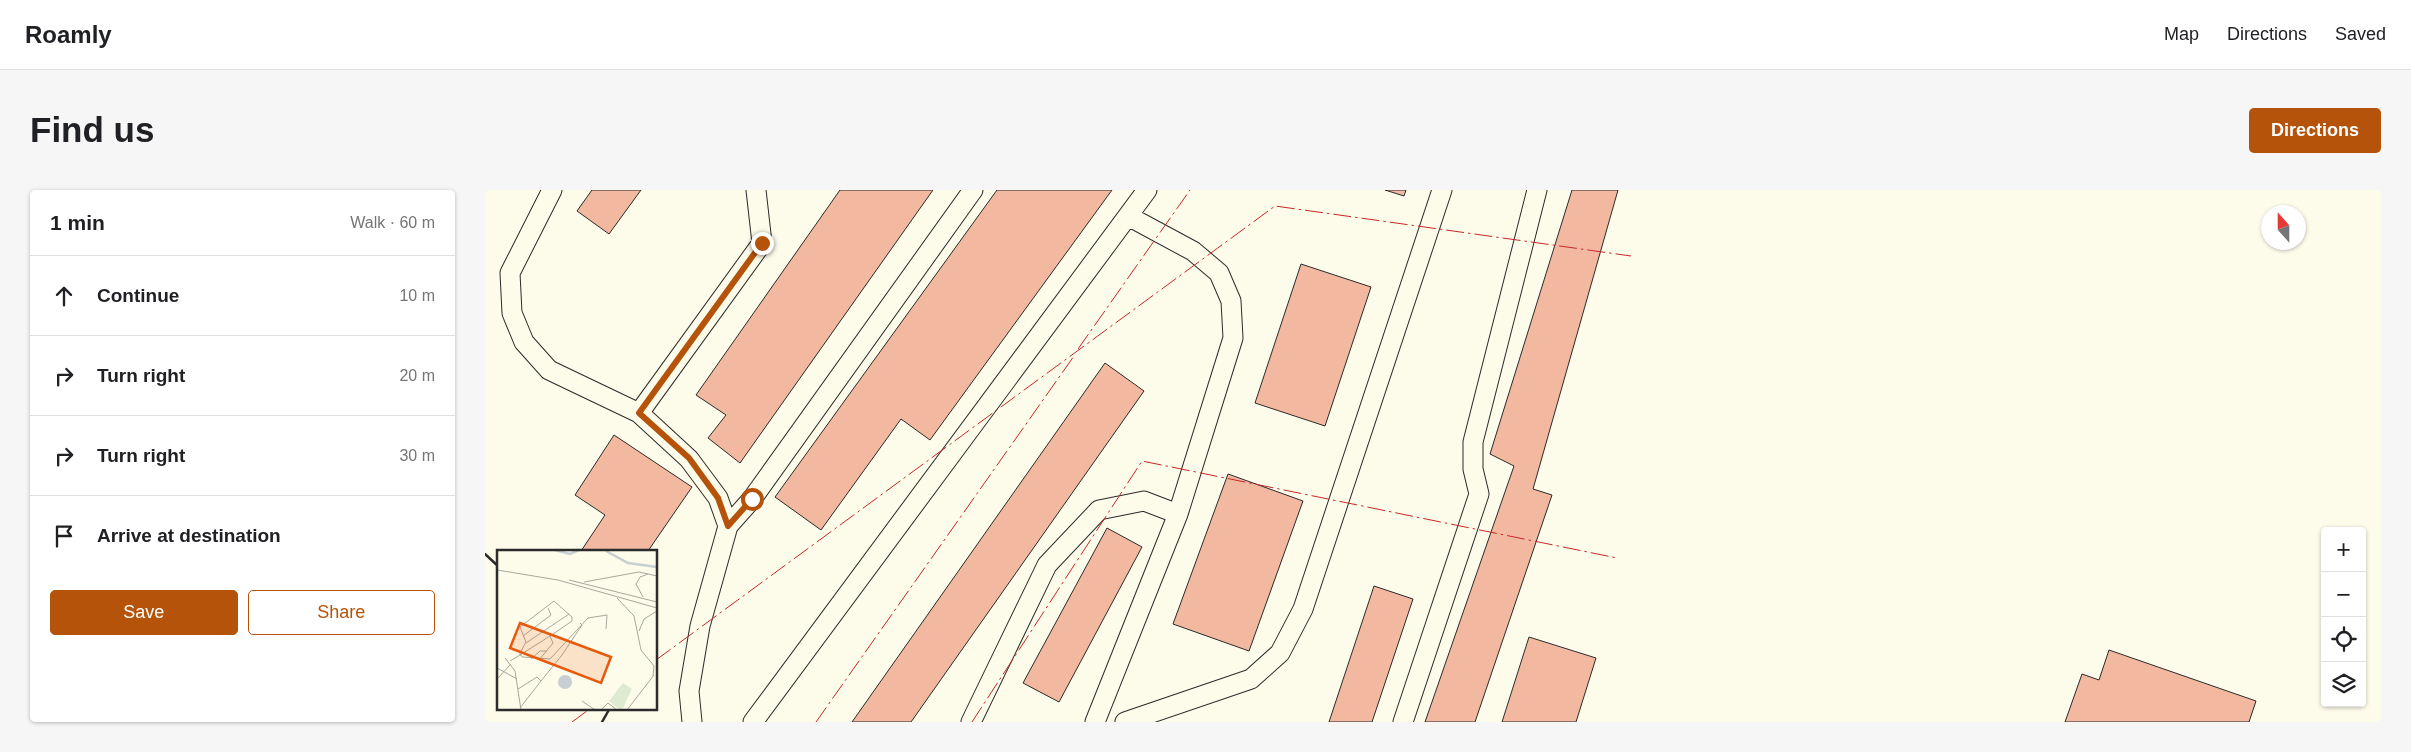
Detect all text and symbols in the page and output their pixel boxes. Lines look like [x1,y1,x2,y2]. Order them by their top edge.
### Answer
text: Roamly [25,21,112,48]
text: Map [2164,24,2199,44]
text: Directions [2227,24,2307,44]
text: Saved [2335,24,2386,44]
button: Directions [2249,108,2381,153]
text: Find us [30,110,154,149]
north arrow [2261,205,2306,250]
text: 1 min [50,211,105,234]
text: Walk · 60 m [350,214,435,231]
route end [751,232,774,255]
icon: ahead [50,282,78,310]
text: Continue [97,285,179,306]
text: 10 m [399,287,435,304]
icon: right [50,362,78,390]
text: Turn right [97,365,185,386]
text: 20 m [399,367,435,384]
icon: right [50,442,78,470]
text: Turn right [97,445,185,466]
text: 30 m [399,447,435,464]
route start [741,488,764,511]
icon: arrive [50,522,78,550]
text: Arrive at destination [97,525,281,546]
map controls [2321,527,2366,707]
button: + [2321,527,2366,572]
inset map [497,550,657,710]
button: − [2321,572,2366,617]
button: Save [50,590,238,635]
button: Share [248,590,435,635]
button: locate [2321,617,2366,662]
button: layers [2321,662,2366,707]

